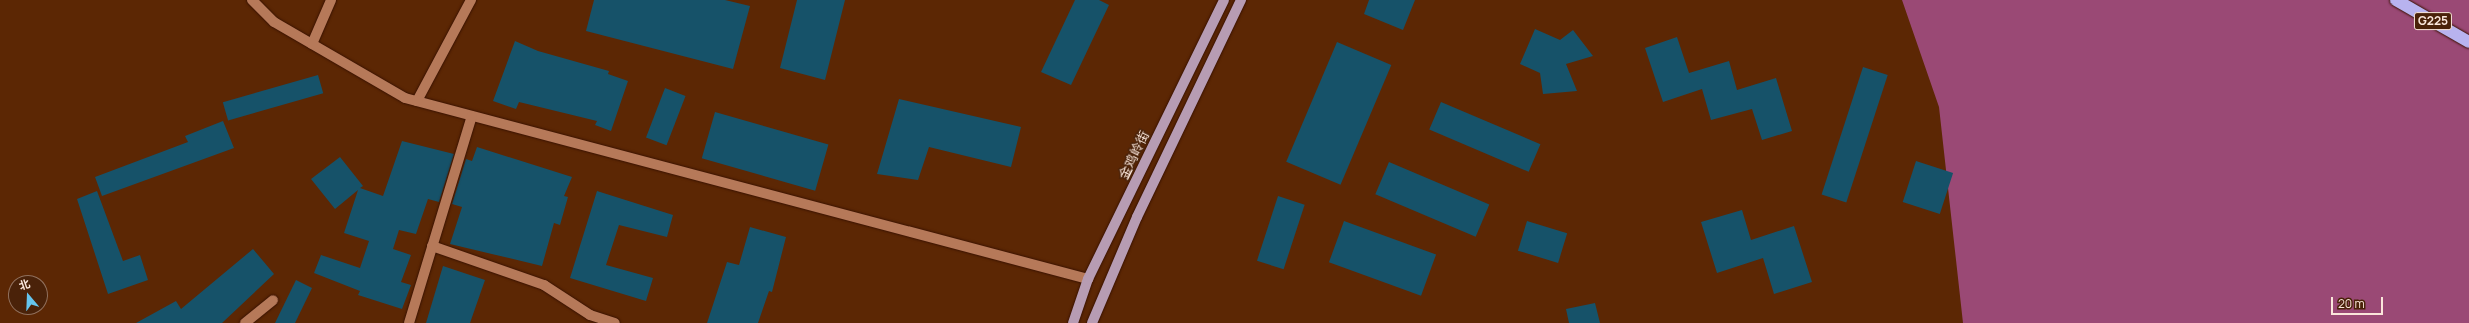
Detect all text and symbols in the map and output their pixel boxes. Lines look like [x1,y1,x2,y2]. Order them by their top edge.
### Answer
road number: G225 [2413,11,2453,31]
street label: 金鸡岭街 [1116,128,1152,182]
north arrow [8,275,48,315]
text: 北 [17,275,32,293]
scale bar [2333,289,2385,315]
text: 20 m [2338,295,2365,312]

